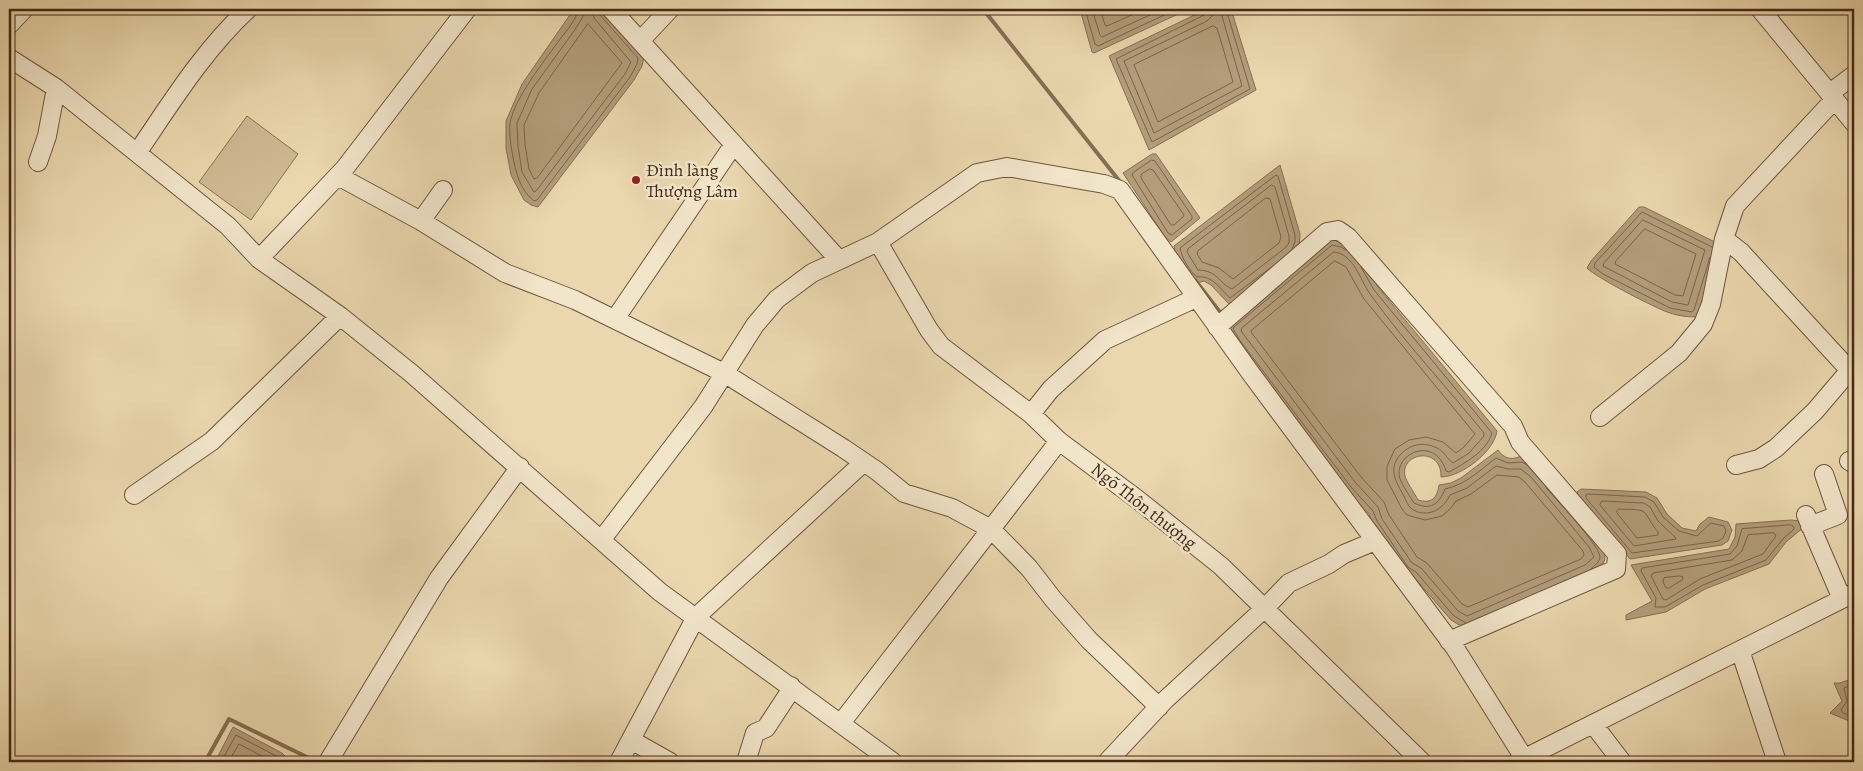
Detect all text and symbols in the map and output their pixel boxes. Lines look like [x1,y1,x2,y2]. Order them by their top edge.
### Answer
place label: Đình làng Thượng Lâm [646,158,738,203]
marker: Đình làng Thượng Lâm [630,174,642,186]
street label: Ngõ Thôn thượng [1086,457,1202,555]

